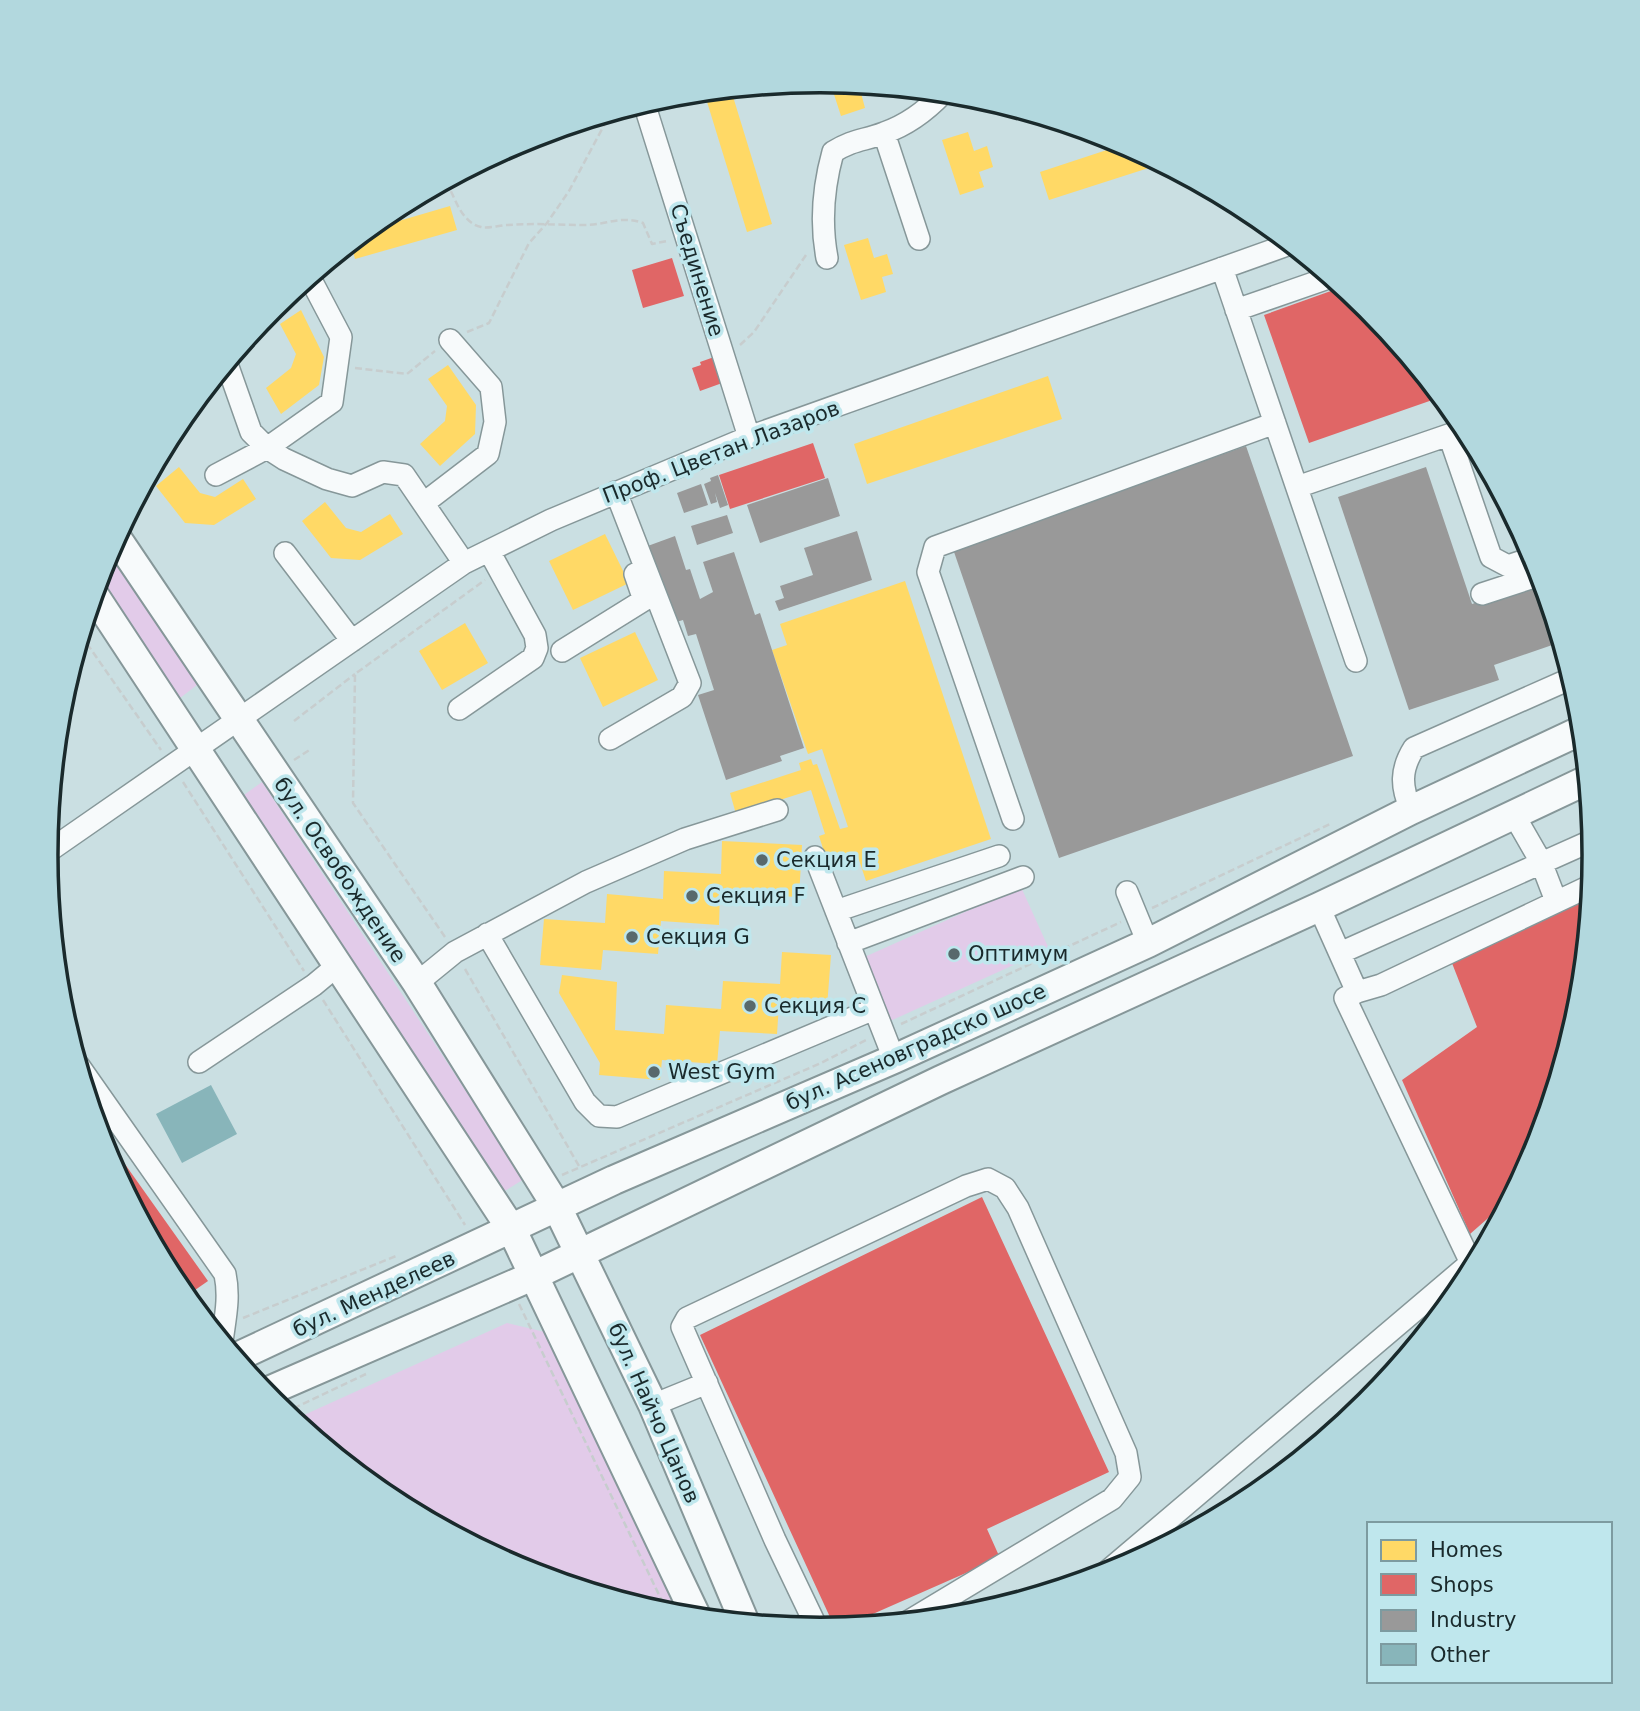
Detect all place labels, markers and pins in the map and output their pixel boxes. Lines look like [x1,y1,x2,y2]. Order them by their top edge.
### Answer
place label: Секция E [776,848,877,872]
marker: Секция E [754,852,770,868]
place label: Секция F [706,884,806,908]
marker: Секция F [684,888,700,904]
place label: Секция G [646,925,750,949]
marker: Секция G [624,929,640,945]
place label: Оптимум [968,942,1068,966]
marker: Оптимум [946,946,962,962]
place label: Секция C [764,994,866,1018]
marker: Секция C [742,998,758,1014]
place label: West Gym [668,1060,775,1084]
marker: West Gym [646,1064,662,1080]

